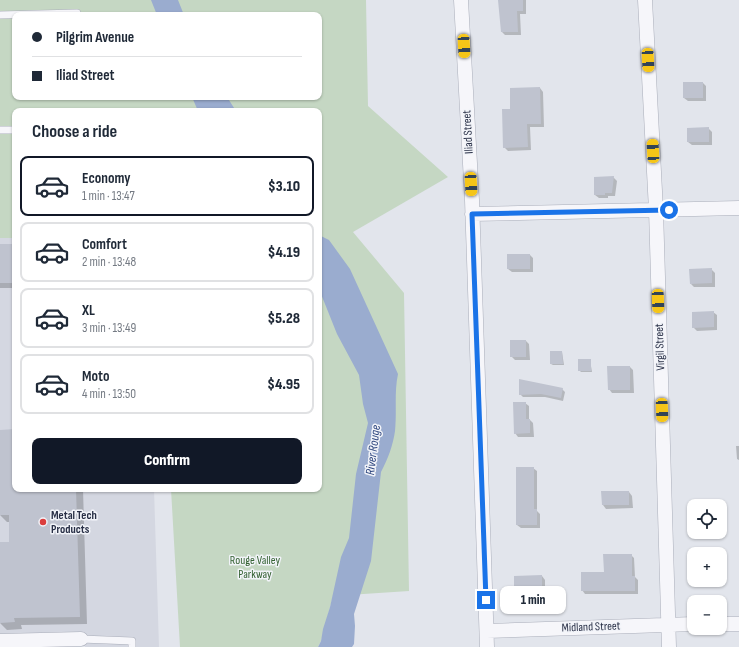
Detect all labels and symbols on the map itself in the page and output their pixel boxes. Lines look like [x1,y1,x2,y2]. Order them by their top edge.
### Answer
car [457,34,471,58]
car [641,48,655,72]
street label: Iliad Street [459,109,477,154]
car [646,139,660,163]
car [464,172,478,196]
route start [660,201,678,219]
car [652,289,664,313]
street label: Virgil Street [652,323,668,371]
car [656,398,668,422]
water label: River Rouge [362,424,384,476]
place label: Metal Tech Products [51,508,97,537]
marker: Metal Tech Products [38,517,48,527]
park label: Rouge Valley Parkway [230,553,281,582]
callout: 1 min [500,586,566,614]
route end [477,591,495,609]
street label: Midland Street [561,618,621,636]

